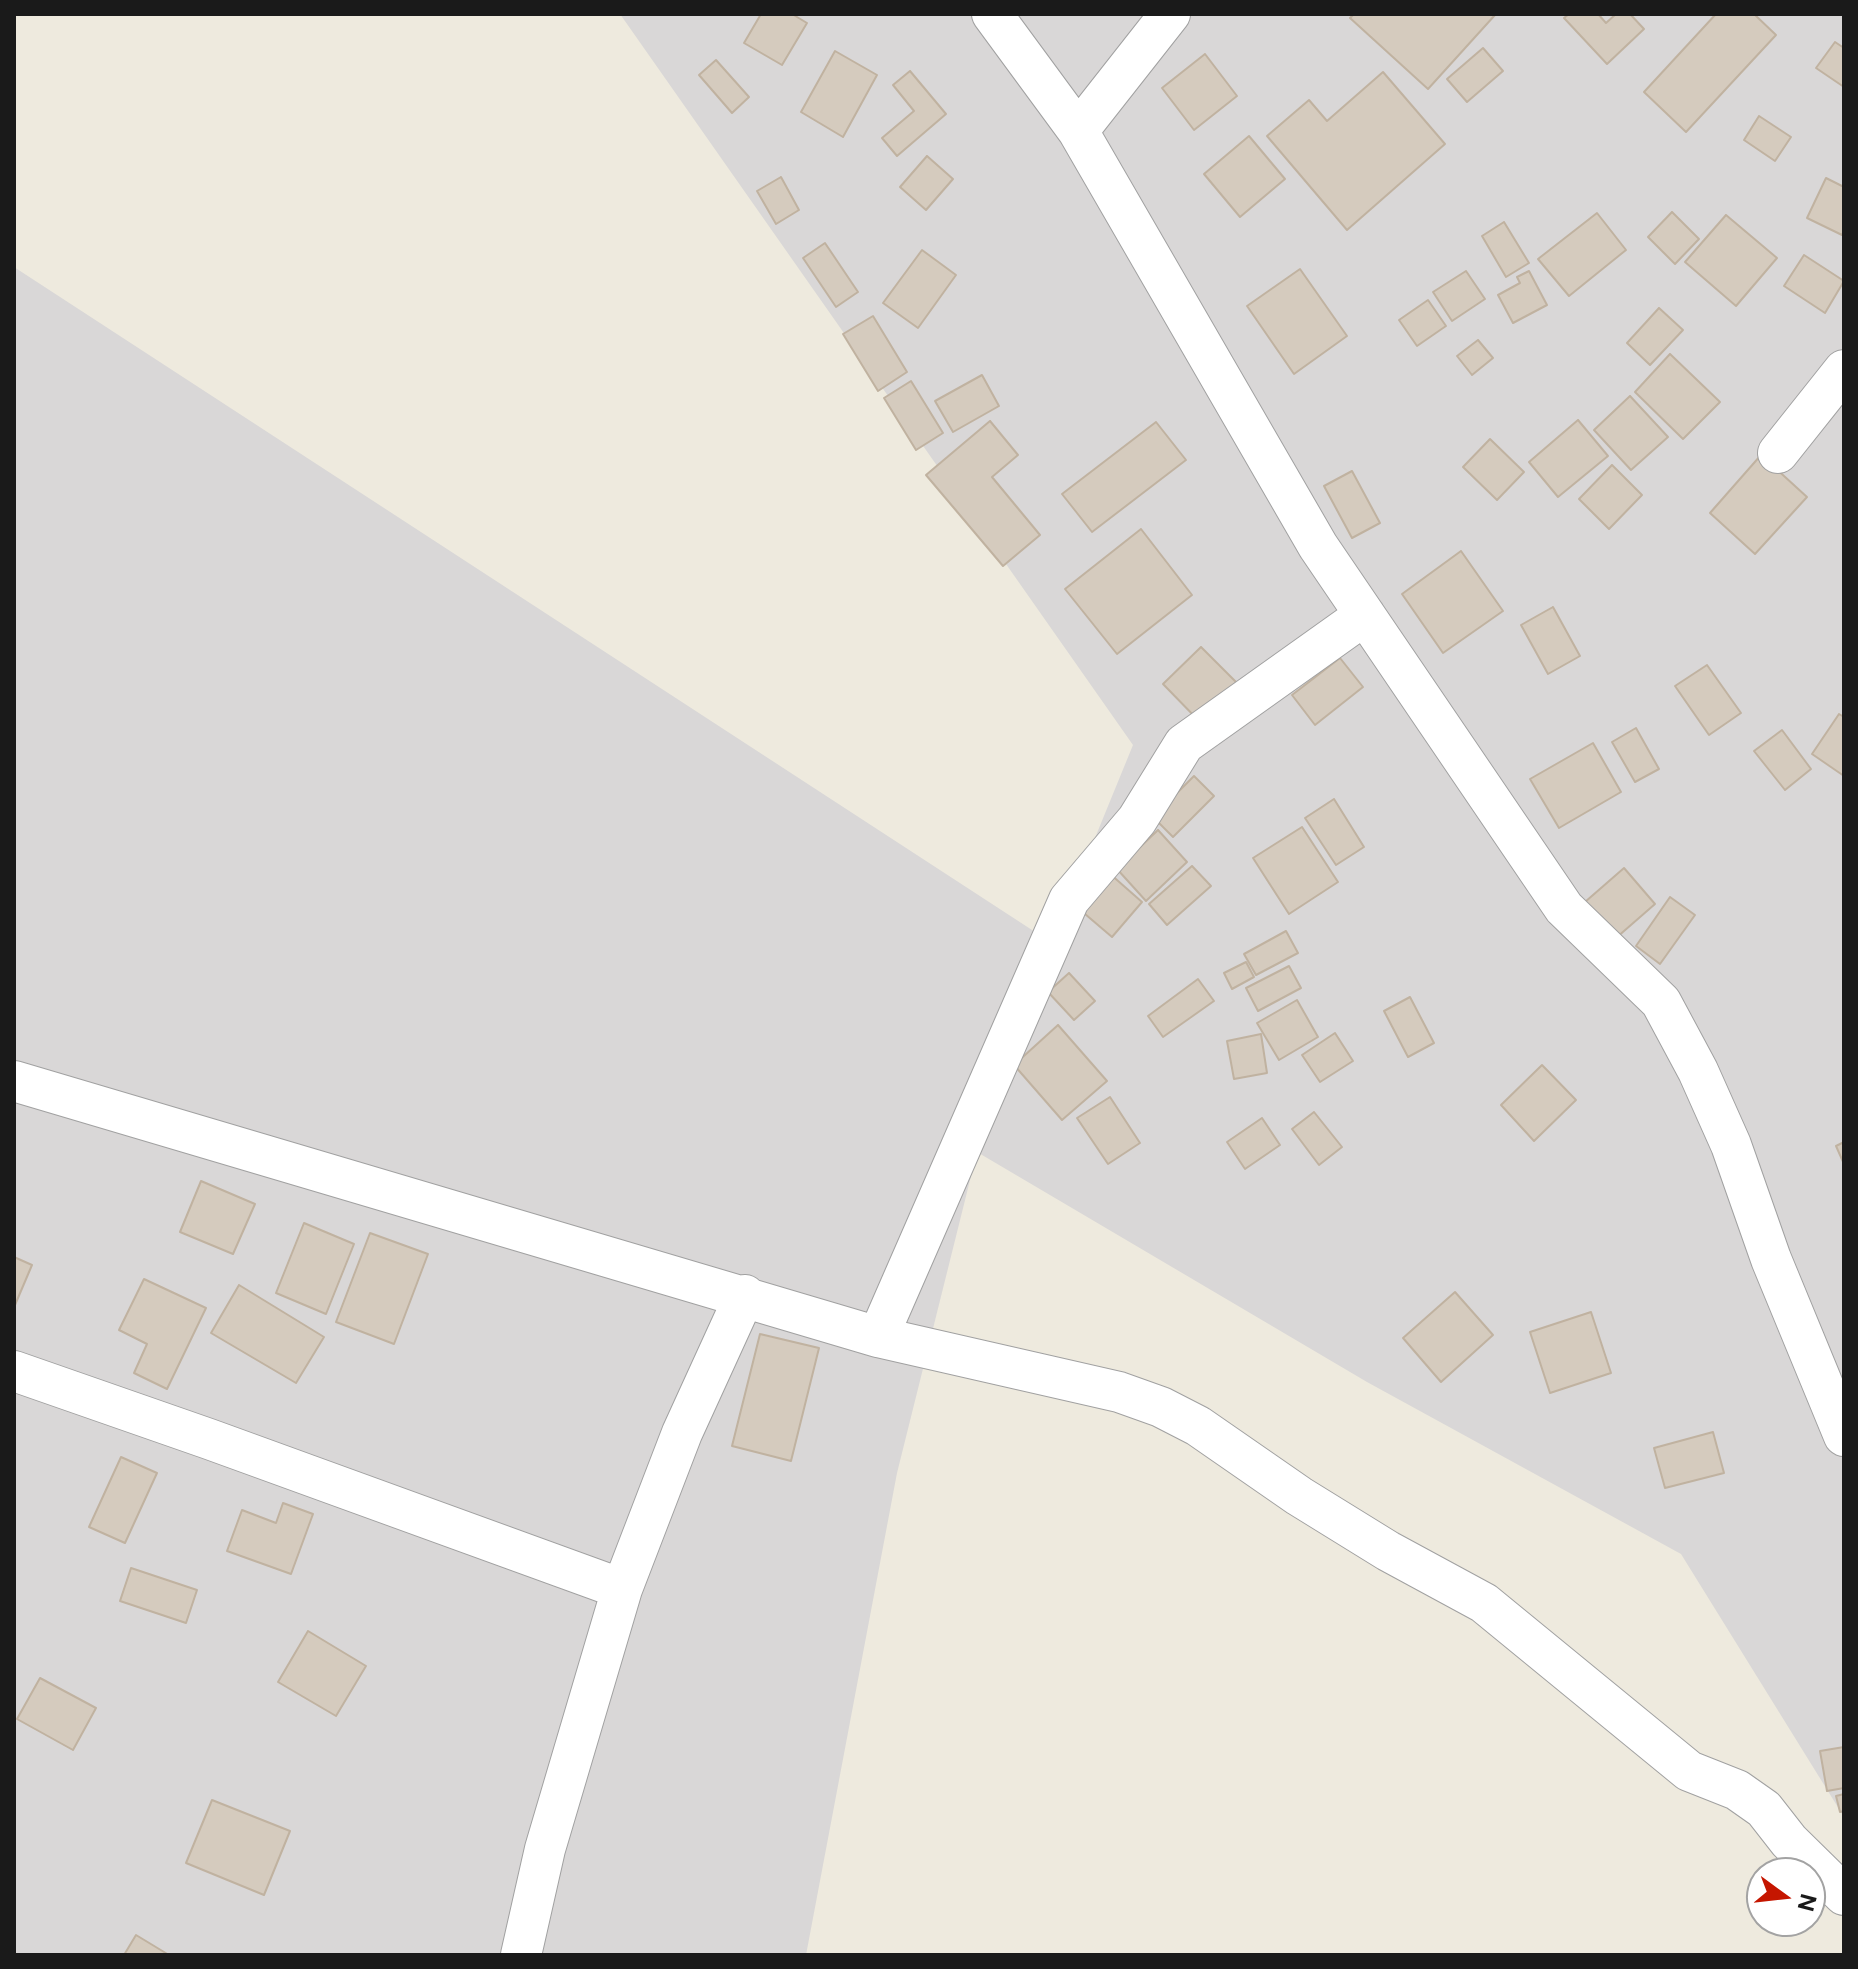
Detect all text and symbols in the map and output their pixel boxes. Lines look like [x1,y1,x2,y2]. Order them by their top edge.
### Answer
north arrow [1746,1857,1826,1937]
text: N [1792,1891,1822,1914]

